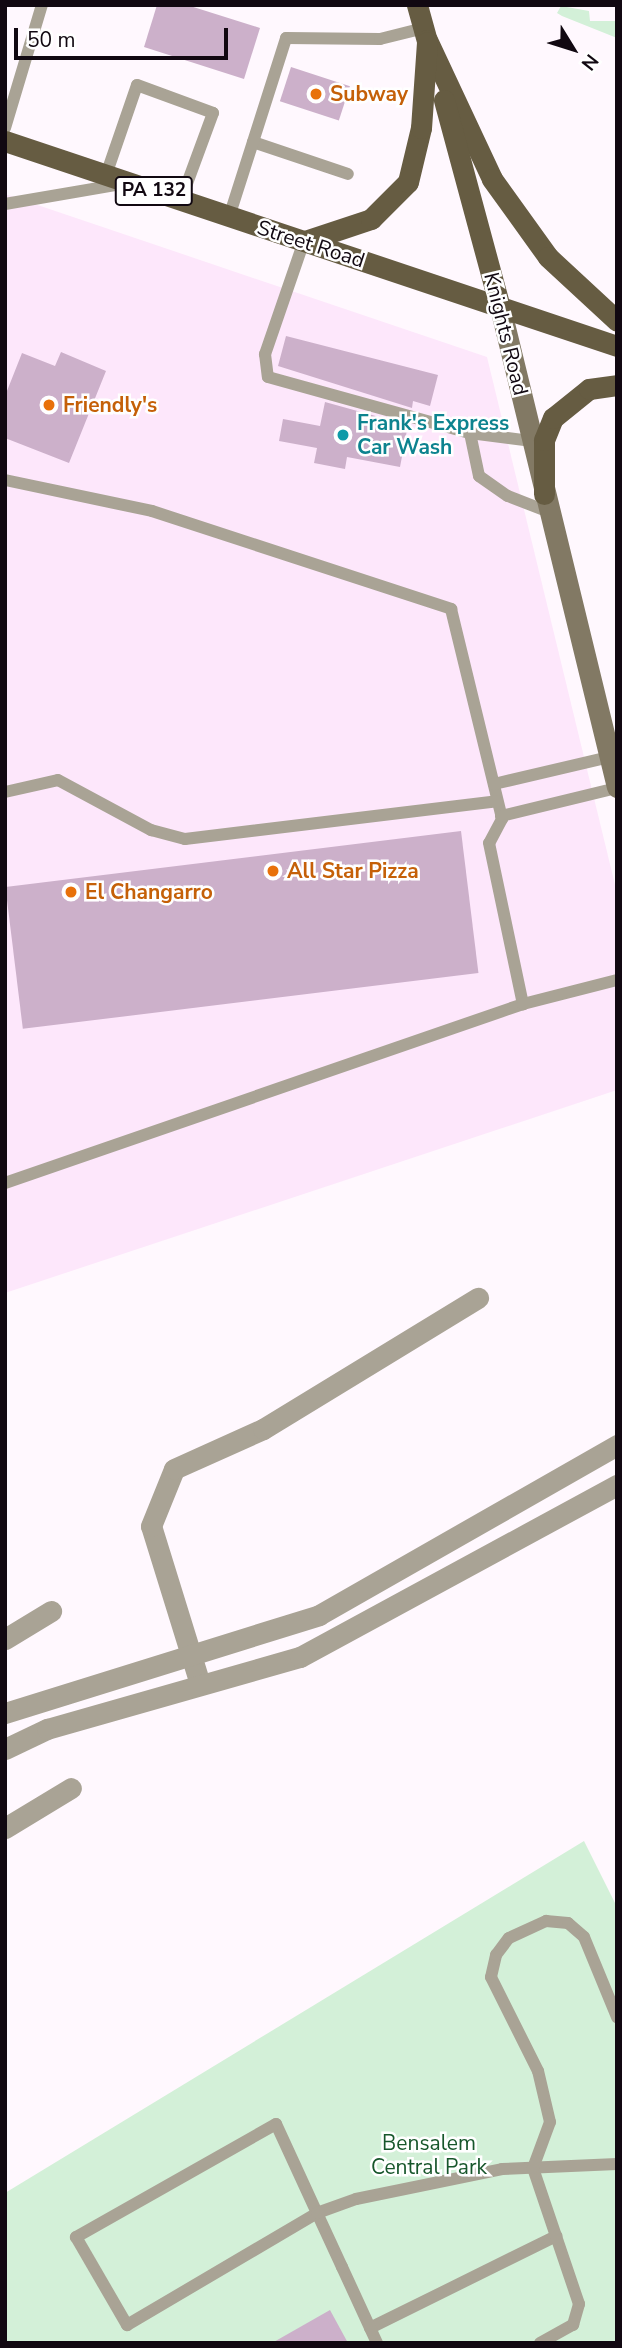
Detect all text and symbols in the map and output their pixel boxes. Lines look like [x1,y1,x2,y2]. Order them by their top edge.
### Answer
scale bar [18,14,231,58]
north arrow [538,14,608,84]
text: 50 m [27,26,76,54]
text: N [575,48,604,76]
place label: Subway [330,81,408,107]
marker: Subway [308,86,324,102]
road number: PA 132 [114,176,194,206]
street label: Street Road [254,215,368,273]
street label: Knights Road [479,270,533,398]
place label: Friendly's [63,392,157,418]
marker: Friendly's [41,397,57,413]
place label: Frank's Express Car Wash [357,410,509,460]
marker: Frank's Express Car Wash [335,427,351,443]
place label: All Star Pizza [287,858,419,884]
marker: All Star Pizza [265,863,281,879]
place label: El Changarro [85,879,213,905]
marker: El Changarro [63,884,79,900]
park label: Bensalem Central Park [371,2130,487,2180]

